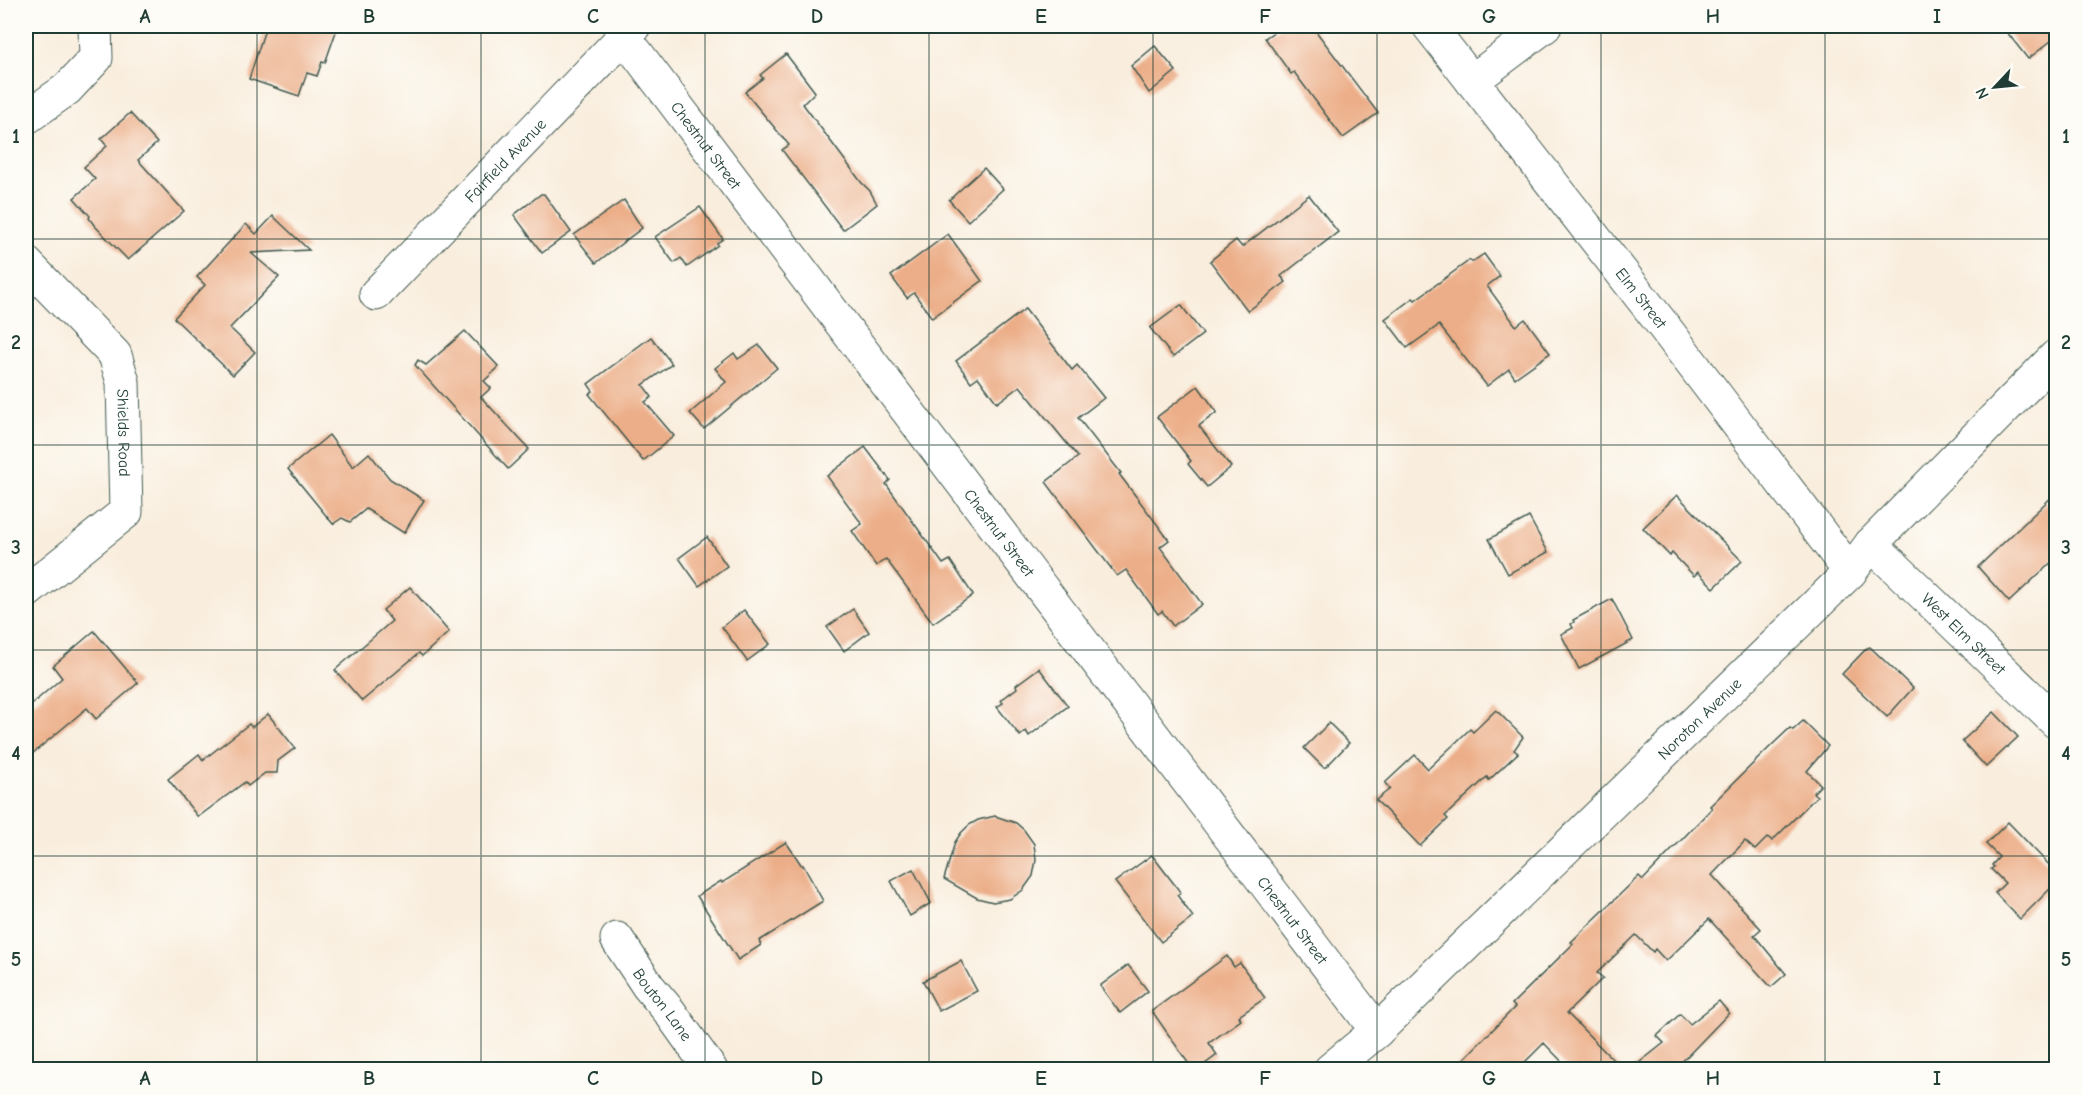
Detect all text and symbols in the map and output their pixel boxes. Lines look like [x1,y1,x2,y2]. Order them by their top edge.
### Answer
text: A [139,5,151,28]
text: B [363,5,375,28]
text: C [587,5,599,28]
text: D [811,5,823,28]
text: E [1035,5,1047,28]
text: F [1259,5,1271,28]
text: G [1482,5,1496,28]
text: H [1706,5,1720,28]
text: I [1933,5,1941,28]
north arrow [1965,57,2025,117]
text: N [1972,85,1993,102]
street label: Chestnut Street [667,98,745,193]
street label: Fairfield Avenue [461,115,550,206]
text: 1 [12,125,20,148]
text: 1 [2062,125,2070,148]
street label: Elm Street [1611,265,1670,333]
text: 2 [11,331,21,354]
text: 2 [2061,331,2071,354]
street label: Shields Road [113,389,133,477]
street label: Chestnut Street [960,486,1038,581]
text: 3 [11,536,21,559]
text: 3 [2061,536,2071,559]
street label: West Elm Street [1918,590,2009,679]
street label: Noroton Avenue [1654,675,1745,764]
text: 4 [11,742,21,765]
text: 4 [2061,742,2071,765]
street label: Chestnut Street [1253,873,1331,968]
text: 5 [11,948,21,971]
text: 5 [2061,948,2071,971]
street label: Bouton Lane [629,965,695,1045]
text: A [139,1067,151,1090]
text: B [363,1067,375,1090]
text: C [587,1067,599,1090]
text: D [811,1067,823,1090]
text: E [1035,1067,1047,1090]
text: F [1259,1067,1271,1090]
text: G [1482,1067,1496,1090]
text: H [1706,1067,1720,1090]
text: I [1933,1067,1941,1090]

